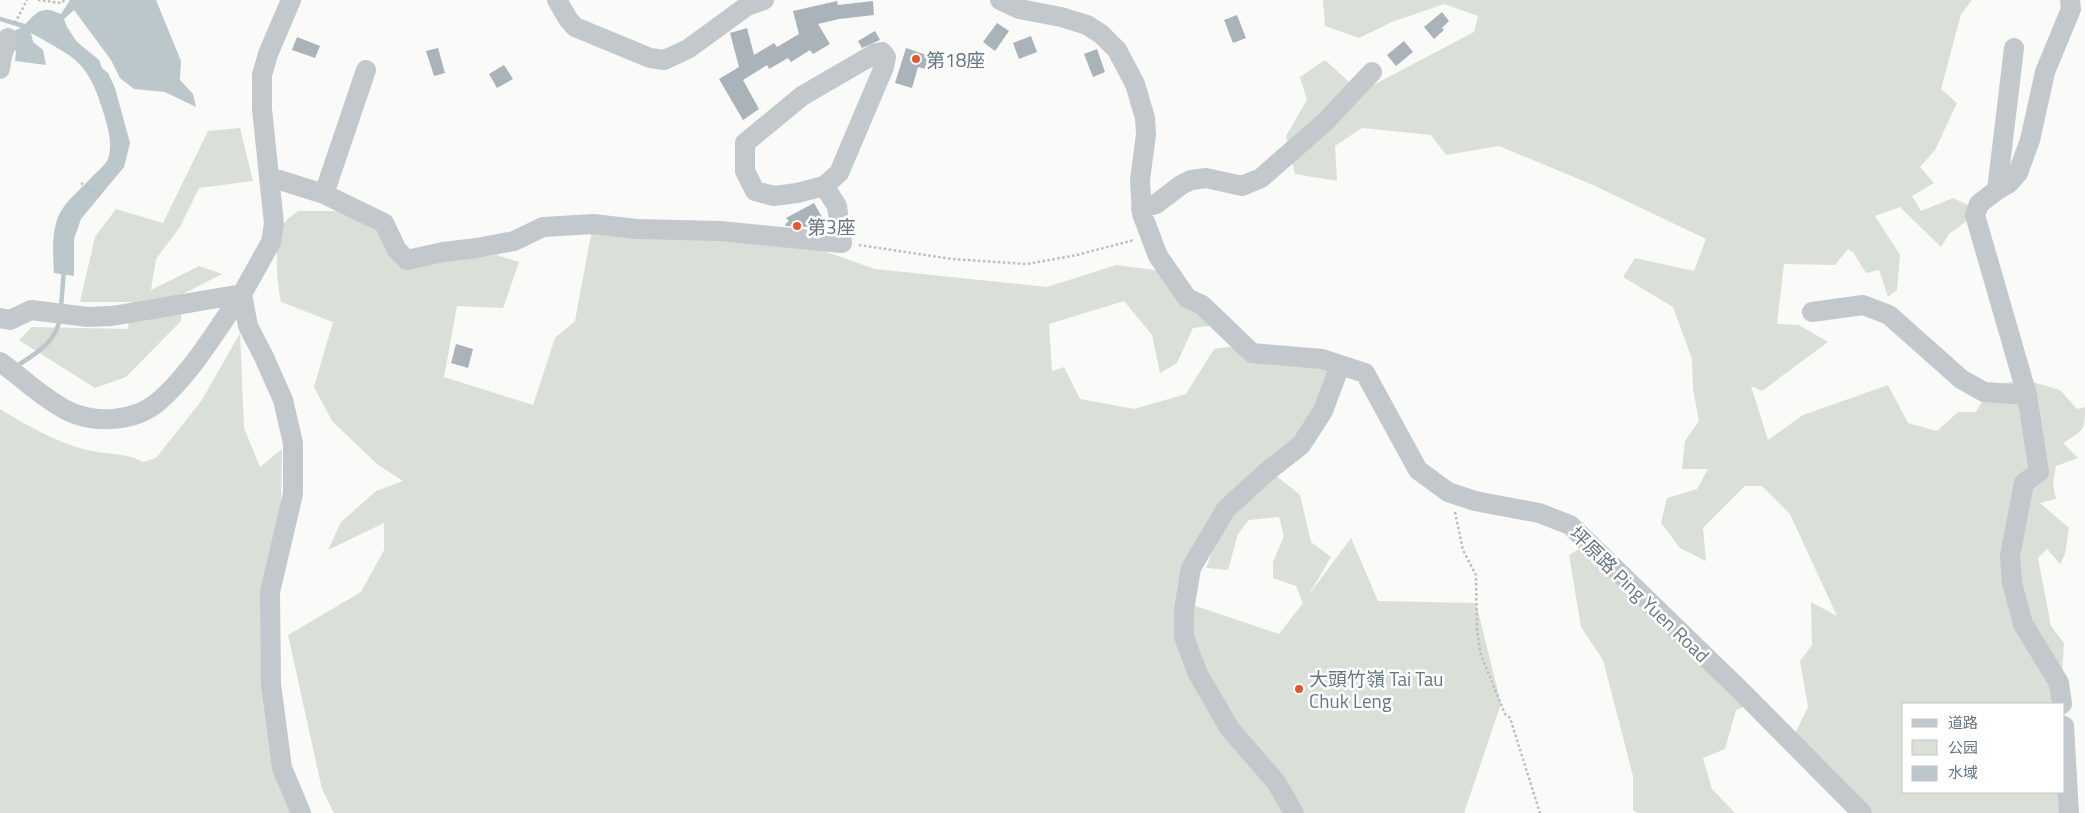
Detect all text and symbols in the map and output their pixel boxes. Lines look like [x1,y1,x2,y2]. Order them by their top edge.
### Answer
place label: 第18座 [926,45,985,74]
marker: 第18座 [910,53,922,65]
place label: 第3座 [807,212,856,241]
marker: 第3座 [791,220,803,232]
street label: 坪原路 Ping Yuen Road [1563,519,1717,669]
place label: 大頭竹嶺 Tai Tau Chuk Leng [1309,664,1443,715]
marker: 大頭竹嶺 Tai Tau Chuk Leng [1293,683,1305,695]
legend [1902,703,2065,793]
text: 道路 [1948,711,1978,734]
text: 公园 [1948,736,1978,759]
text: 水域 [1948,761,1978,784]

